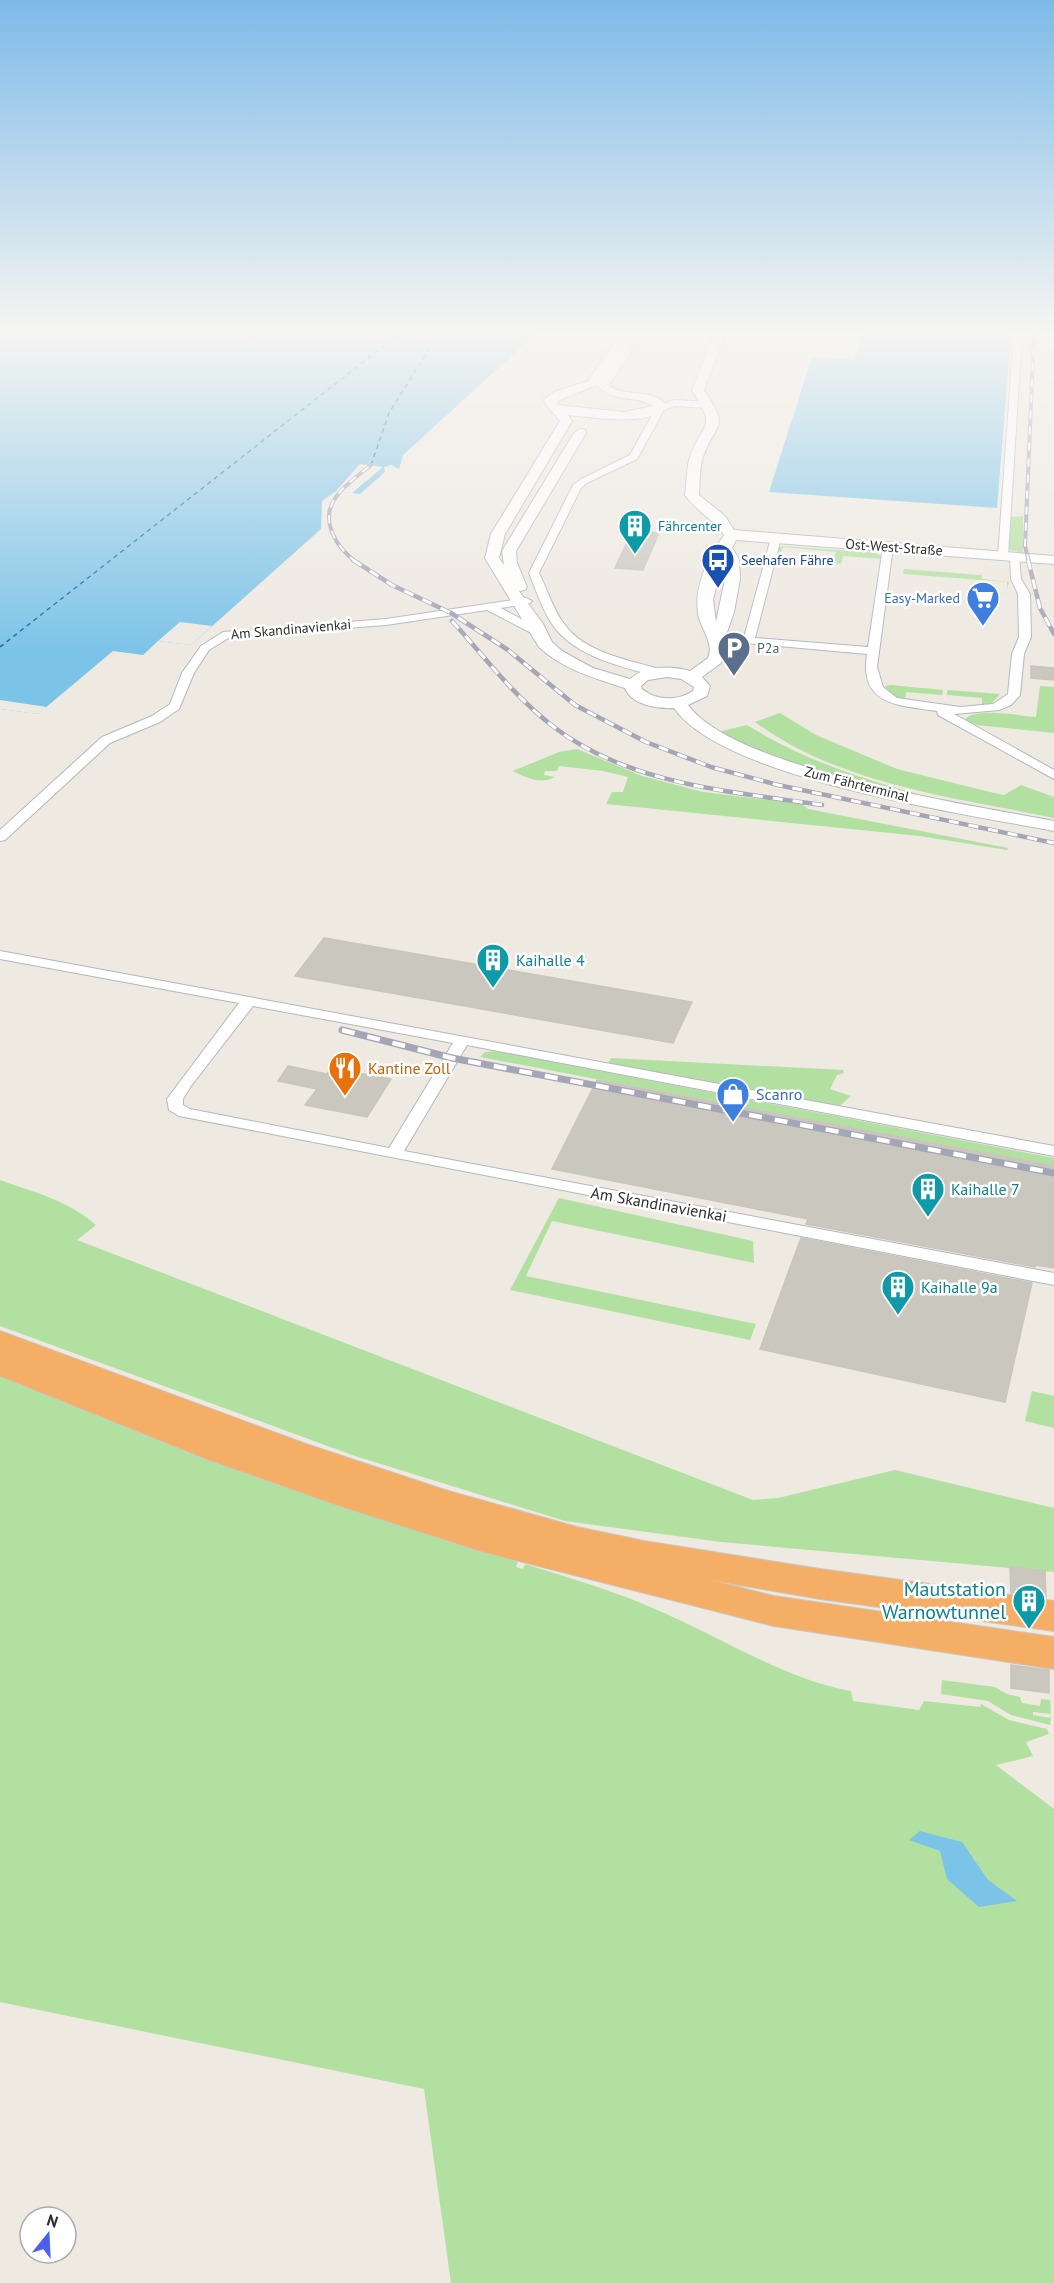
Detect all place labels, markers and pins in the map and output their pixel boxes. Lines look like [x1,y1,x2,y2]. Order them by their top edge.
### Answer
building icon: Fährcenter [617,508,653,555]
place label: Fährcenter [658,517,722,535]
bus stop icon: Seehafen Fähre [700,542,736,589]
place label: Seehafen Fähre [741,551,834,569]
supermarket icon: Easy-Marked [965,580,1001,627]
place label: Easy-Marked [884,589,960,607]
parking icon: P2a [716,630,752,677]
place label: P2a [757,639,779,657]
building icon: Kaihalle 4 [475,942,511,989]
place label: Kaihalle 4 [516,950,585,970]
restaurant icon: Kantine Zoll [327,1050,363,1097]
place label: Kantine Zoll [368,1058,451,1078]
shop icon: Scanro [715,1076,751,1123]
place label: Scanro [756,1084,802,1104]
building icon: Kaihalle 7 [910,1171,946,1218]
place label: Kaihalle 7 [951,1179,1020,1199]
building icon: Kaihalle 9a [880,1269,916,1316]
place label: Kaihalle 9a [921,1277,998,1297]
place label: Mautstation Warnowtunnel [882,1576,1006,1625]
building icon: Mautstation Warnowtunnel [1011,1583,1047,1630]

